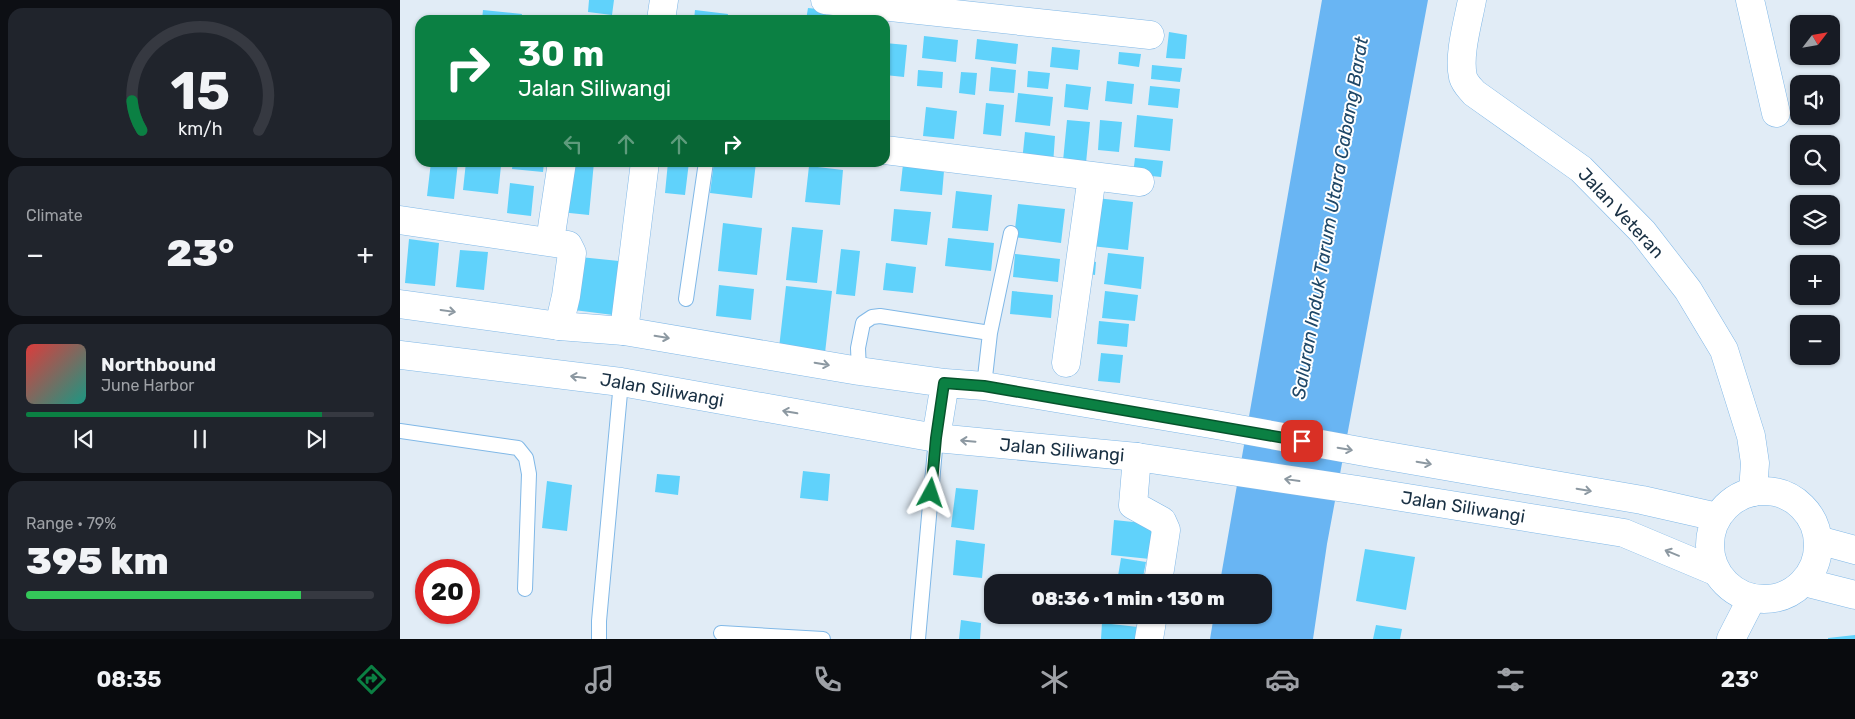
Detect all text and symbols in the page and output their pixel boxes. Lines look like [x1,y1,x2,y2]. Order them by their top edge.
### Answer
north arrow [1790,15,1840,65]
map controls [1790,15,1840,365]
text: 30 m [518,33,604,75]
water label: Saluran Induk Tarum Utara Cabang Barat [1287,34,1373,401]
icon: right [435,35,500,100]
text: 15 [170,60,230,122]
text: Jalan Siliwangi [518,75,671,102]
button: sound [1790,75,1840,125]
text: km/h [178,118,222,139]
icon: left [559,130,587,158]
icon: ahead [612,130,640,158]
icon: ahead [665,130,693,158]
icon: right [718,130,746,158]
button: search [1790,135,1840,185]
street label: Jalan Veteran [1573,163,1669,263]
button: layers [1790,195,1840,245]
text: Climate [26,206,83,225]
text: 23° [167,230,234,276]
text: − [26,238,44,271]
text: + [357,238,374,271]
button: + [1790,255,1840,305]
one-way arrow [440,306,456,316]
button: − [1790,315,1840,365]
one-way arrow [653,332,669,342]
text: Northbound [101,353,216,376]
one-way arrow [813,360,829,370]
street label: Jalan Siliwangi [598,368,726,412]
one-way arrow [571,371,587,381]
text: June Harbor [101,376,194,395]
one-way arrow [783,407,799,417]
pin [1281,420,1323,462]
icon: previous [70,425,98,453]
icon: pause [186,425,214,453]
icon: next [302,425,330,453]
icon: arrive [1288,427,1316,455]
street label: Jalan Siliwangi [999,434,1125,466]
one-way arrow [960,437,976,446]
one-way arrow [1336,444,1352,454]
one-way arrow [1415,458,1431,468]
position arrow [904,466,956,518]
one-way arrow [1285,475,1301,485]
one-way arrow [1576,485,1592,495]
street label: Jalan Siliwangi [1399,486,1527,528]
text: Range · 79% [26,514,117,533]
text: 395 km [26,538,169,584]
one-way arrow [1665,548,1680,557]
speed limit sign: 20 [415,559,480,624]
text: 08:36 · 1 min · 130 m [1031,587,1225,610]
icon: directions [354,662,389,697]
icon: music [582,662,617,697]
icon: phone [810,662,845,697]
icon: climate [1037,662,1072,697]
icon: car [1265,662,1300,697]
icon: filters [1493,662,1528,697]
text: 08:35 [96,666,161,693]
text: 23° [1721,666,1759,693]

